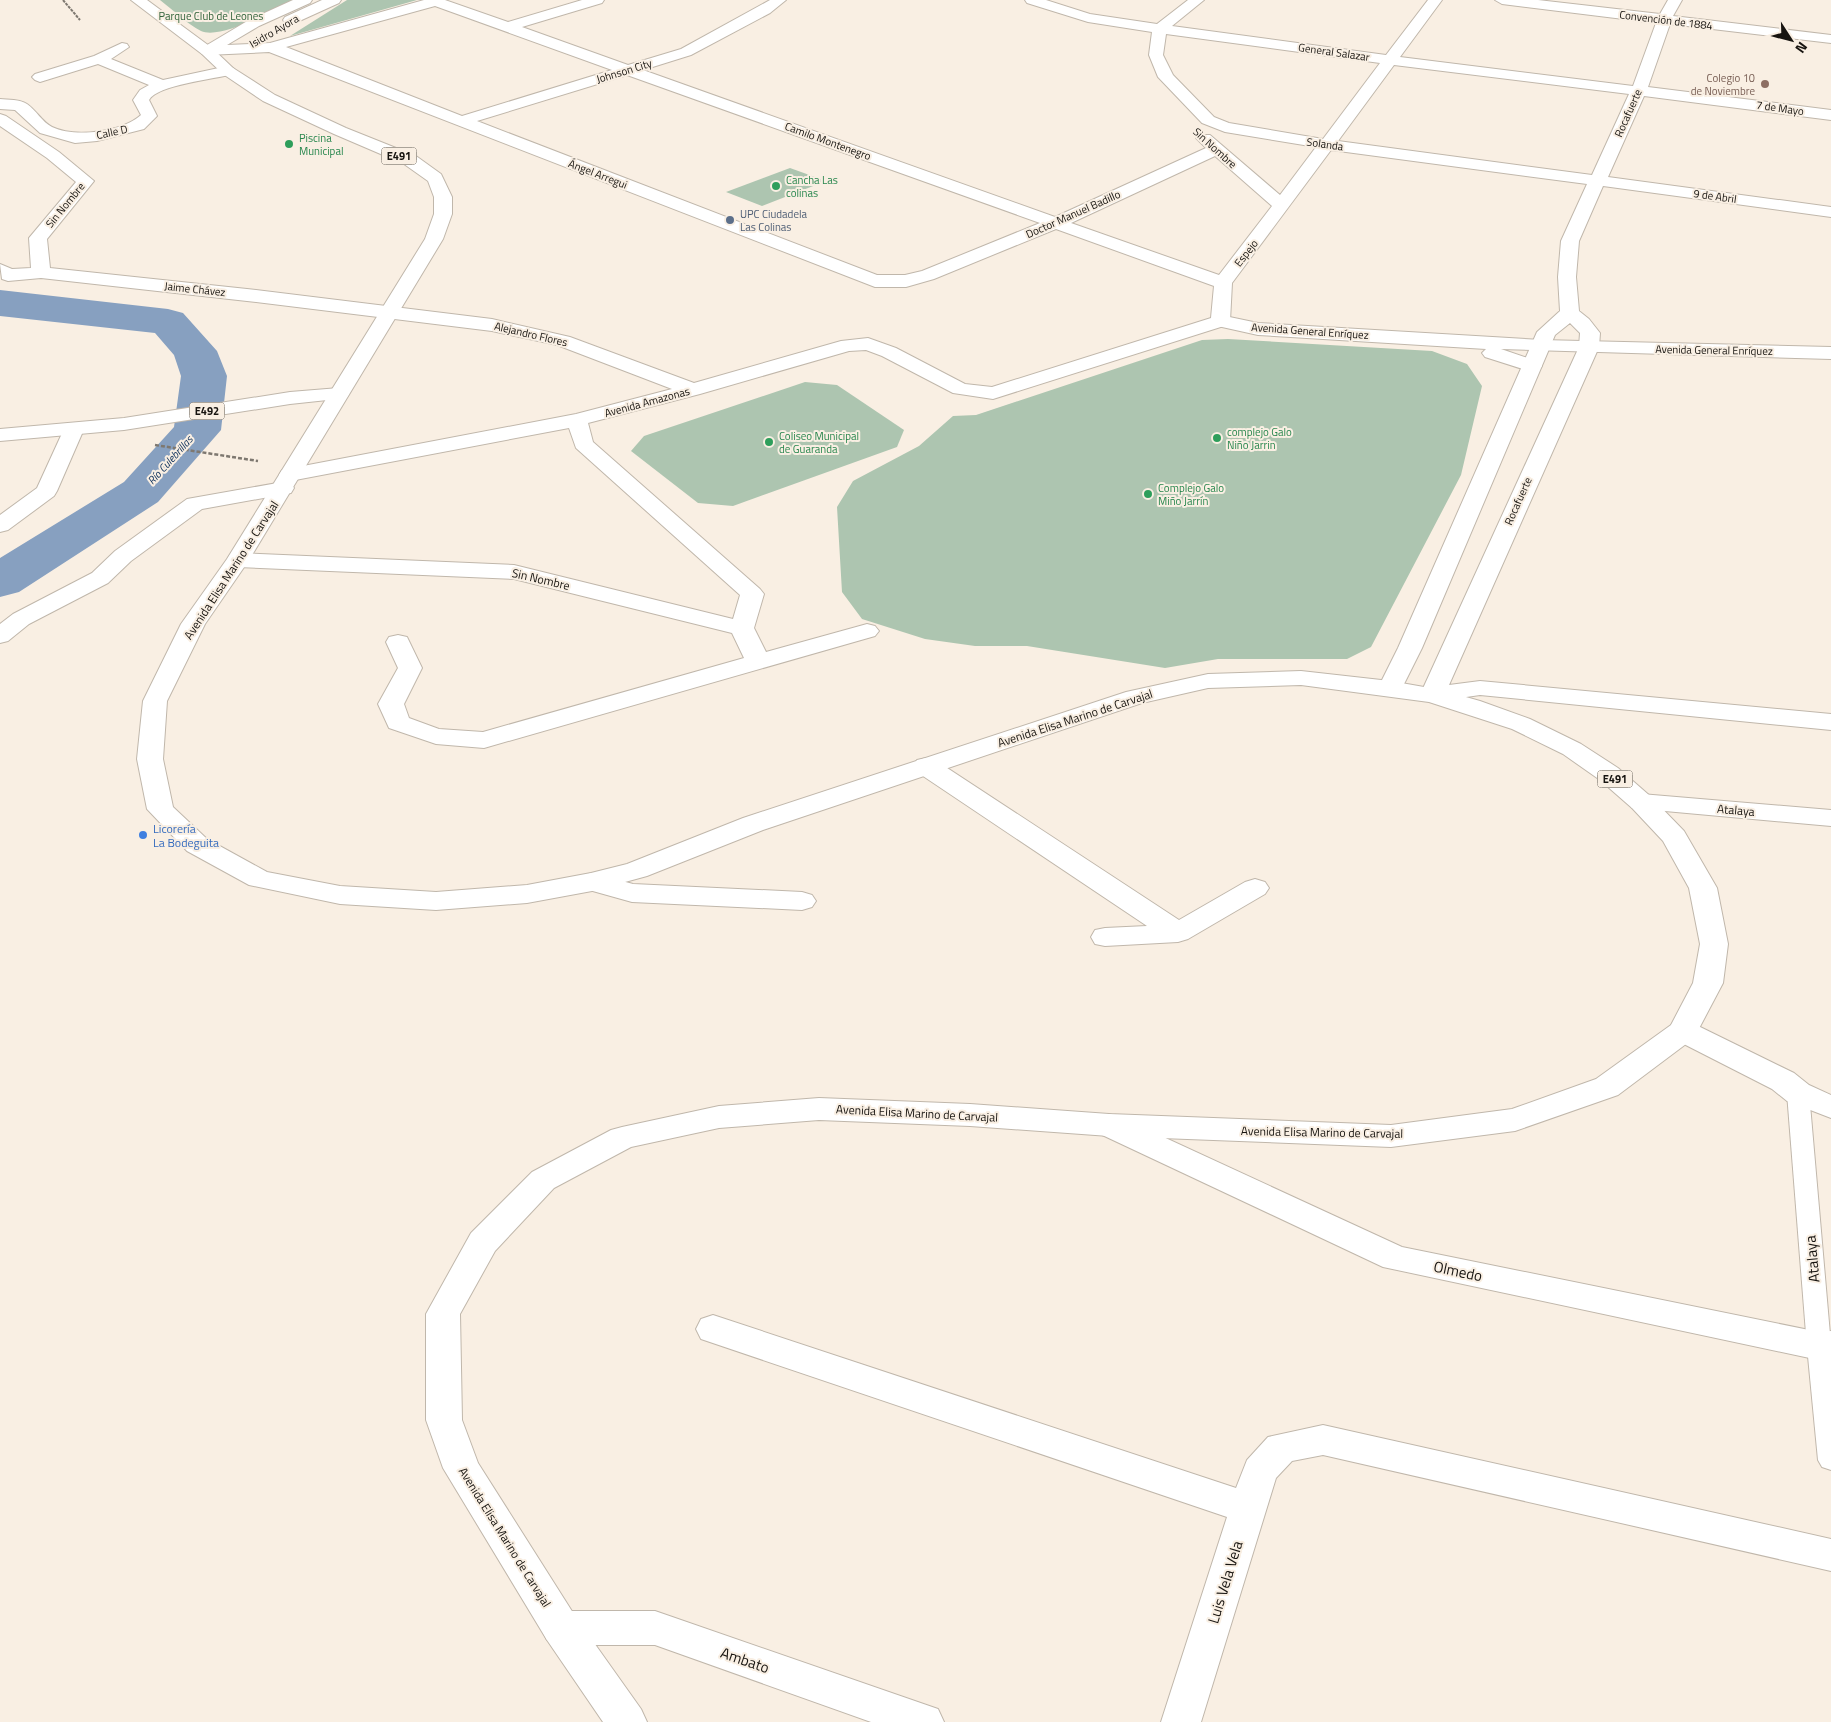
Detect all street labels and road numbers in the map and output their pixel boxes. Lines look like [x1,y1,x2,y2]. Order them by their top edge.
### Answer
street label: Convención de 1884 [1618,6,1714,34]
street label: Isidro Ayora [246,10,302,52]
street label: General Salazar [1297,39,1371,65]
street label: Johnson City [594,55,655,87]
street label: Rocafuerte [1610,86,1646,140]
street label: 7 de Mayo [1755,97,1805,119]
street label: Camilo Montenegro [783,118,874,164]
street label: Calle D [95,121,129,143]
street label: Sin Nombre [1190,124,1241,172]
street label: Solanda [1306,133,1345,155]
road number: E491 [382,148,416,164]
street label: Ángel Arregui [566,155,630,193]
street label: Sin Nombre [42,179,89,231]
street label: 9 de Abril [1692,185,1738,207]
street label: Doctor Manuel Badillo [1023,186,1123,242]
street label: Espejo [1230,236,1262,270]
street label: Jaime Chávez [164,278,226,300]
street label: Alejandro Flores [493,318,569,350]
street label: Avenida General Enríquez [1251,319,1369,343]
street label: Avenida General Enríquez [1655,341,1773,359]
street label: Avenida Amazonas [603,383,691,421]
road number: E492 [190,402,224,420]
street label: Rocafuerte [1500,474,1536,528]
street label: Avenida Elisa Marino de Carvajal [179,497,283,643]
street label: Sin Nombre [510,563,572,595]
street label: Avenida Elisa Marino de Carvajal [995,684,1155,752]
road number: E491 [1598,771,1632,788]
street label: Atalaya [1716,799,1756,821]
street label: Avenida Elisa Marino de Carvajal [836,1099,998,1127]
street label: Avenida Elisa Marino de Carvajal [1241,1121,1403,1143]
street label: Atalaya [1798,1234,1826,1283]
street label: Olmedo [1431,1255,1485,1287]
street label: Avenida Elisa Marino de Carvajal [454,1463,556,1611]
street label: Luis Vela Vela [1201,1537,1249,1626]
street label: Ambato [718,1641,772,1679]

